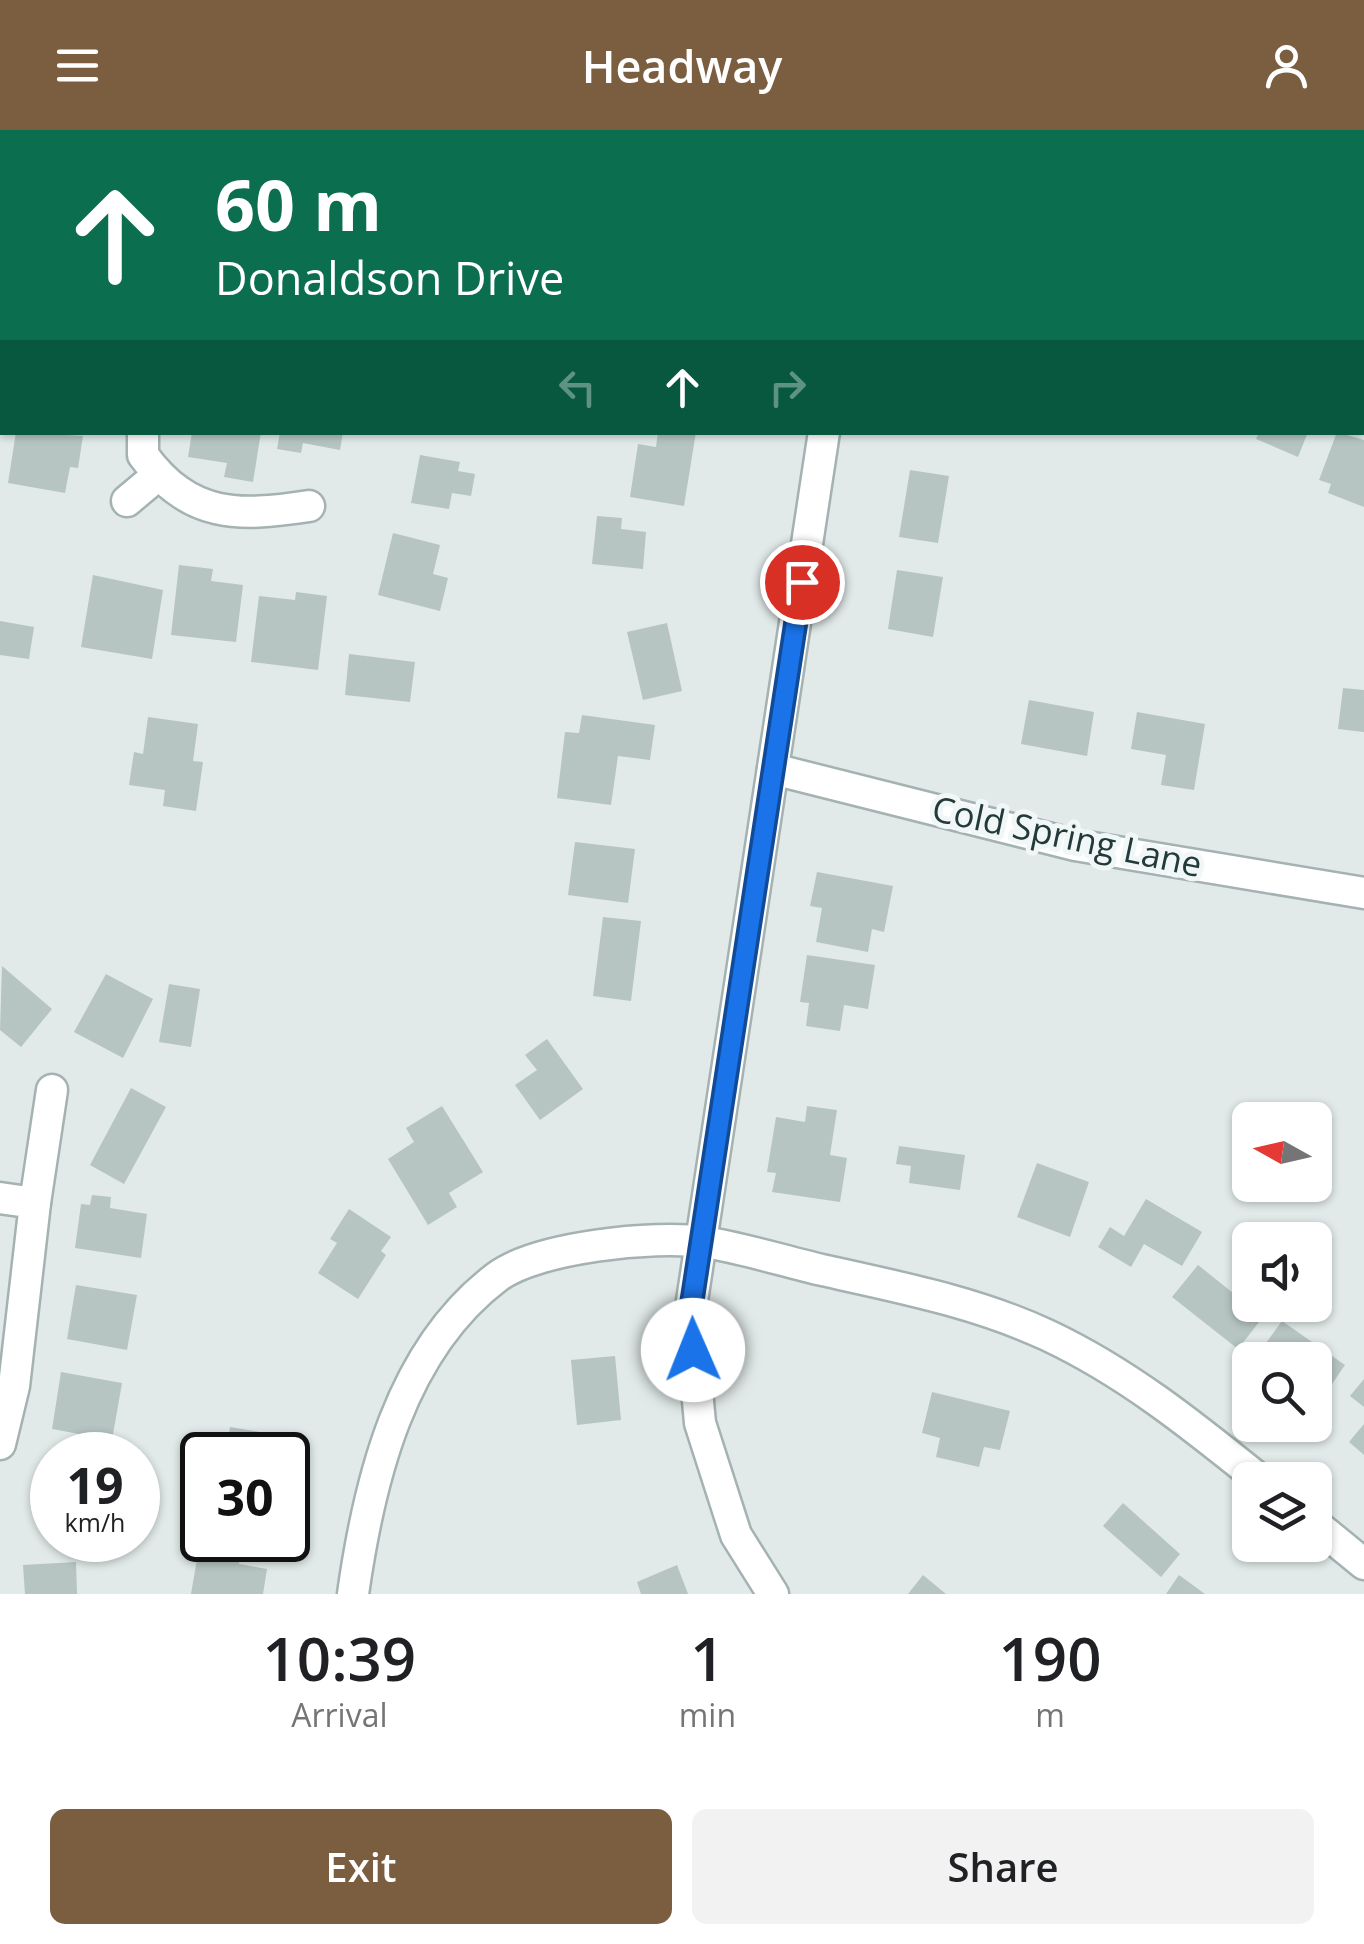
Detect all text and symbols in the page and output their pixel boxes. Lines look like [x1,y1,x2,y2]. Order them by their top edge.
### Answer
text: Headway [582,35,782,96]
icon: menu [50,38,105,93]
icon: person [1259,38,1314,93]
text: 60 m [215,156,382,252]
icon: ahead [50,170,180,300]
text: Donaldson Drive [215,247,564,308]
icon: left [550,360,605,415]
icon: ahead [655,360,710,415]
icon: right [760,360,815,415]
pin [760,540,845,625]
icon: arrive [775,555,830,610]
street label: Cold Spring Lane [928,784,1206,887]
north arrow [1232,1102,1332,1202]
map controls [1232,1102,1332,1562]
button: sound [1232,1222,1332,1322]
position arrow [641,1298,745,1402]
button: search [1232,1342,1332,1442]
speed limit sign: 30 [180,1432,310,1562]
text: 19 [66,1451,124,1519]
button: layers [1232,1462,1332,1562]
text: km/h [65,1505,125,1539]
text: 10:39 [263,1617,416,1699]
text: 1 [690,1617,725,1699]
text: 190 [999,1617,1101,1699]
text: Arrival [291,1693,388,1736]
text: min [679,1693,736,1736]
text: m [1035,1693,1065,1736]
button: Exit [50,1809,672,1924]
button: Share [692,1809,1314,1924]

